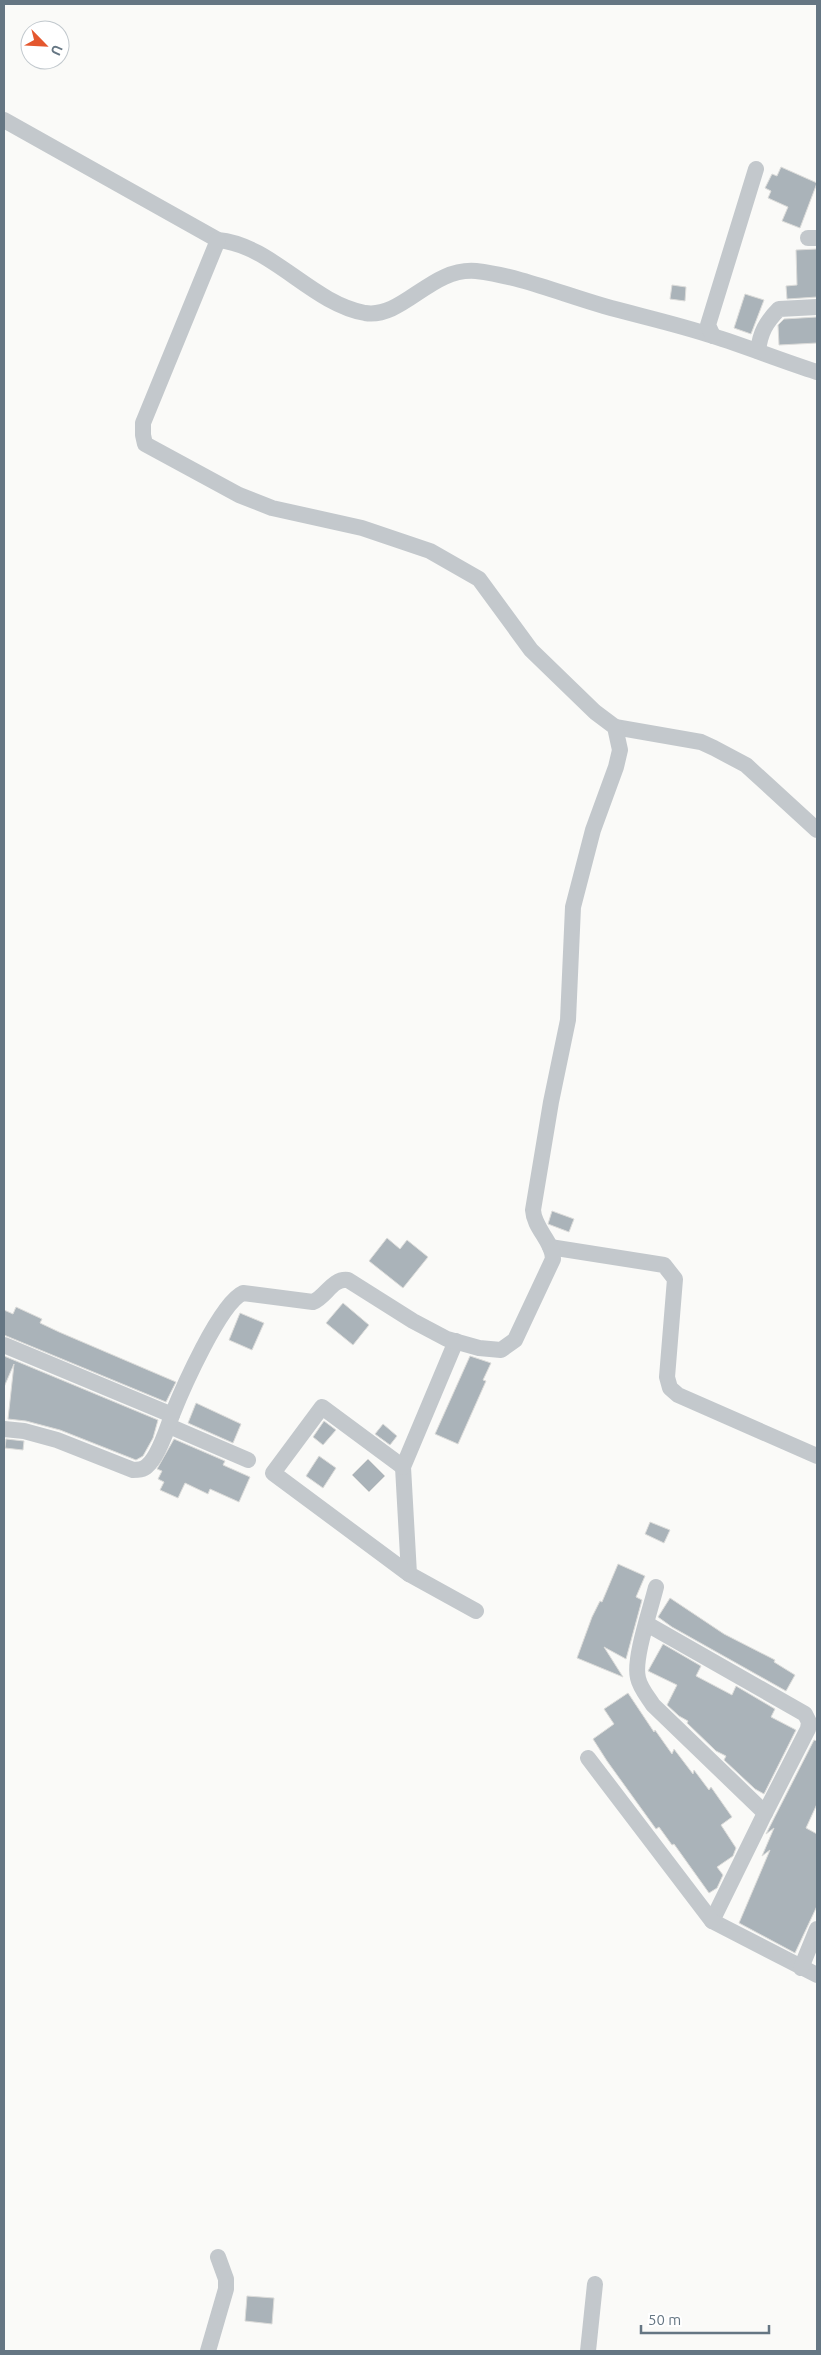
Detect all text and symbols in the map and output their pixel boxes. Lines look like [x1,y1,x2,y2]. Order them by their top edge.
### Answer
north arrow [20,20,70,70]
text: U [48,43,66,58]
scale bar [641,2302,768,2334]
text: 50 m [648,2311,681,2328]

